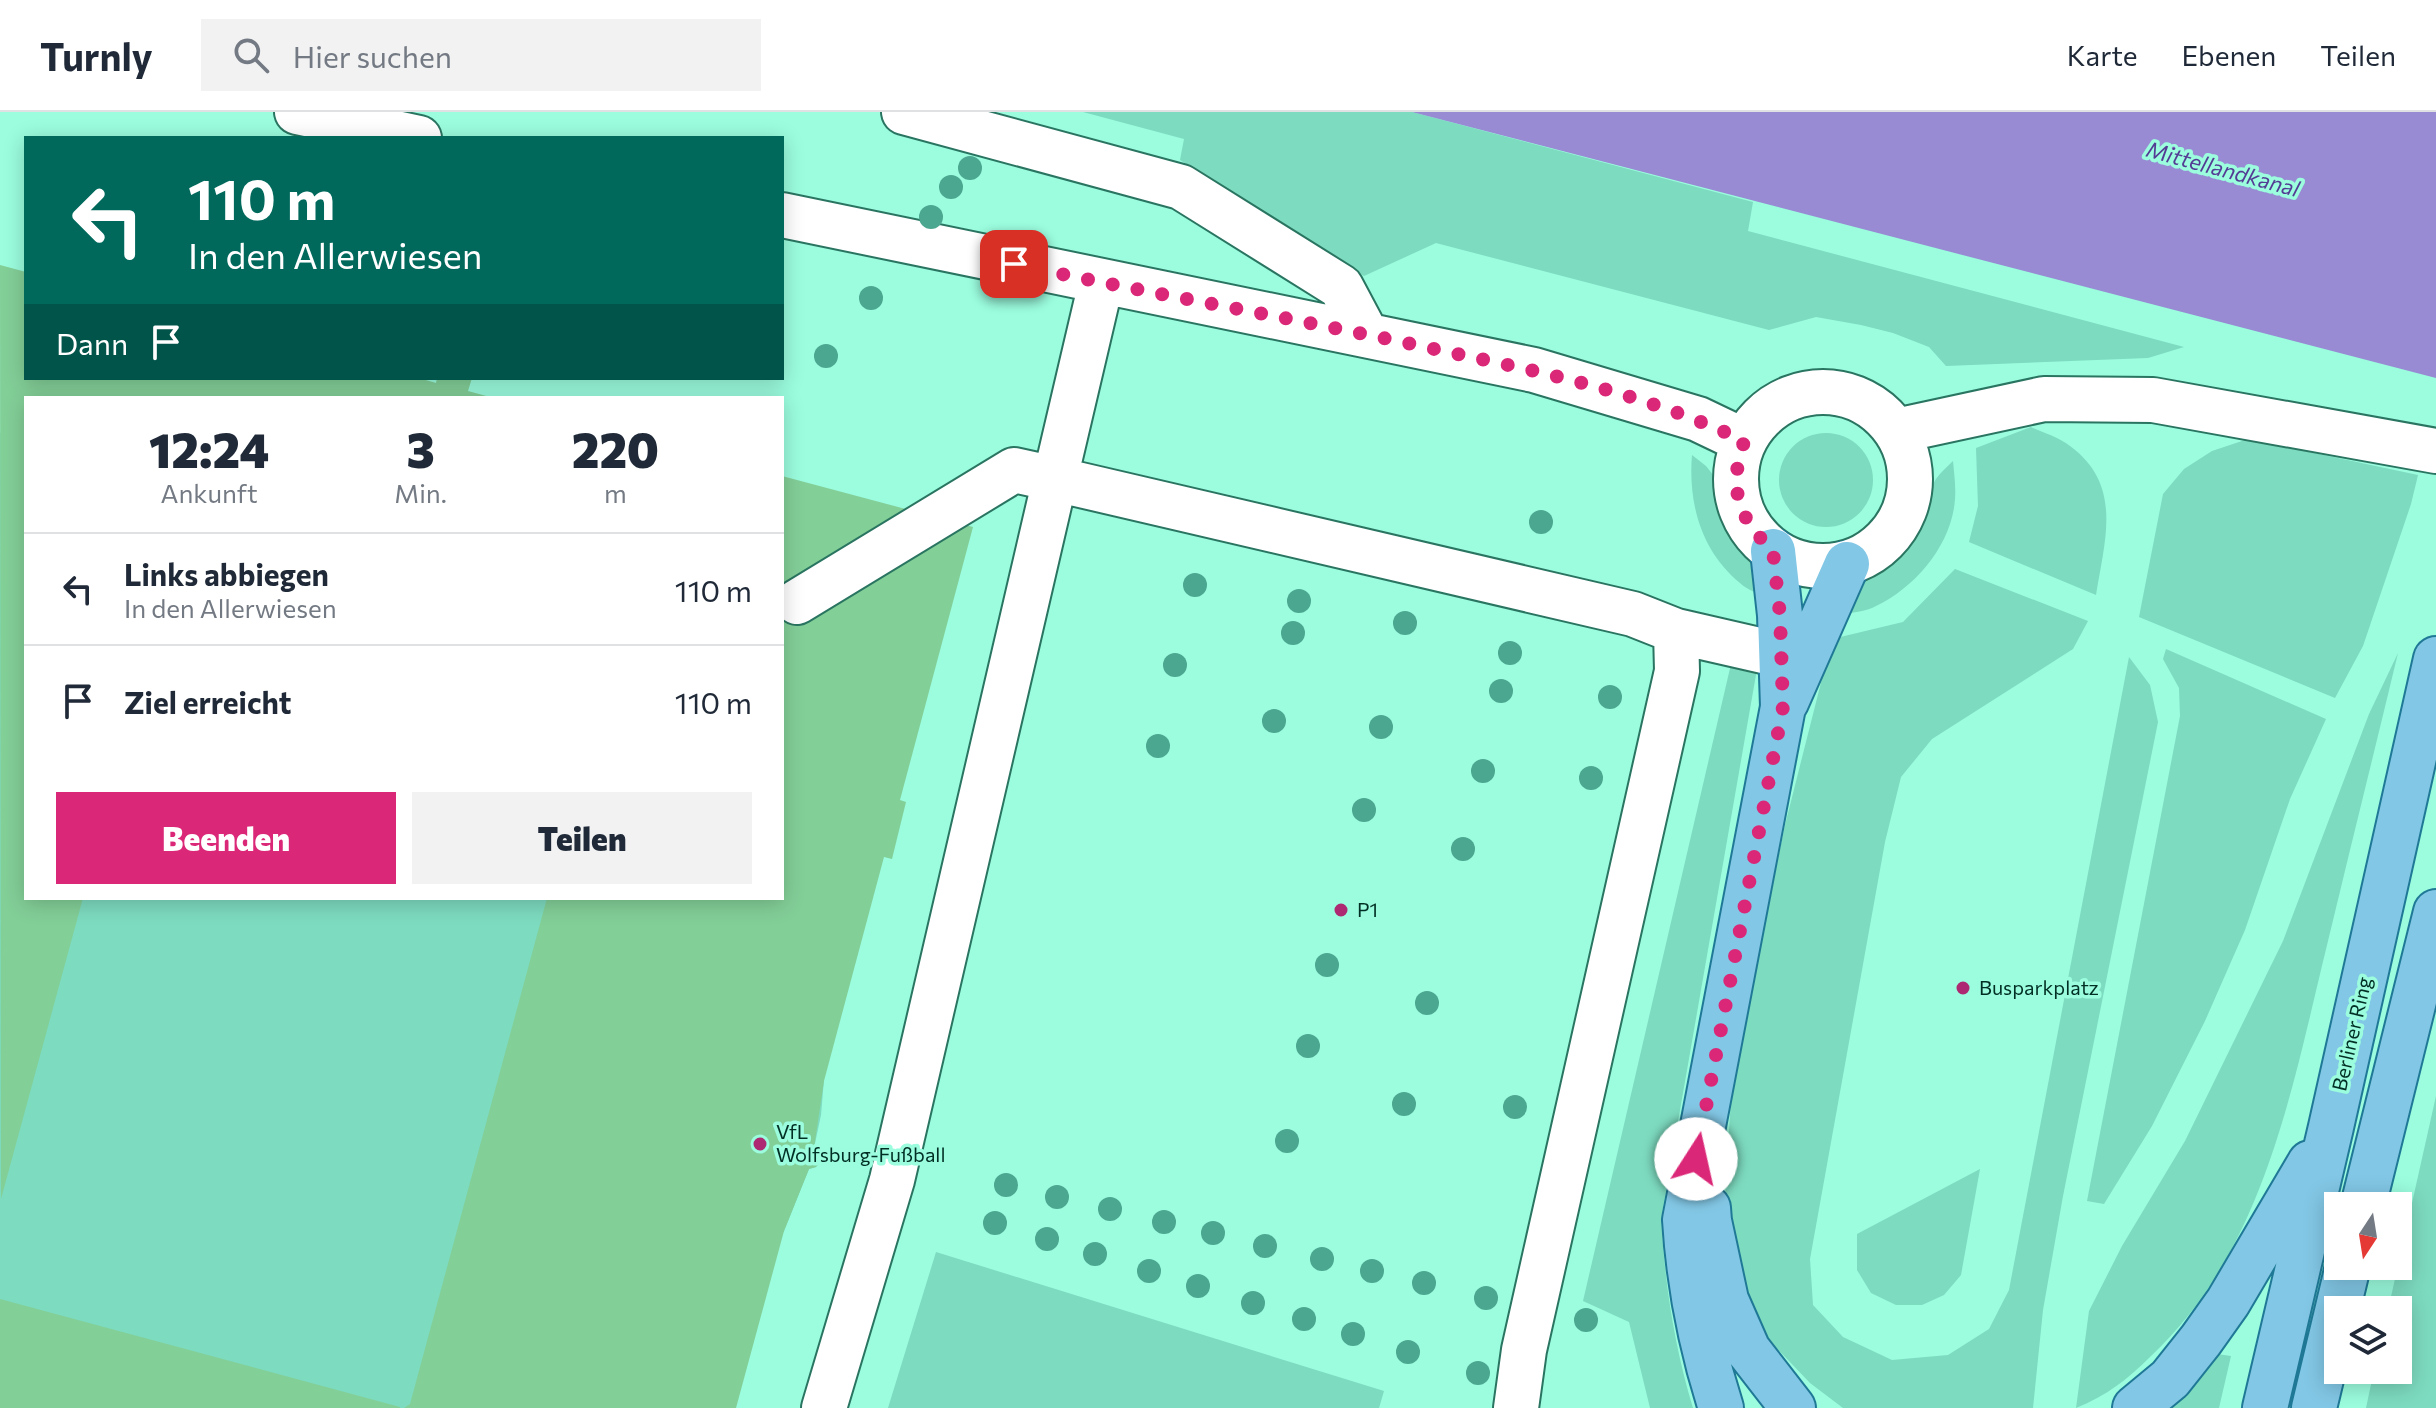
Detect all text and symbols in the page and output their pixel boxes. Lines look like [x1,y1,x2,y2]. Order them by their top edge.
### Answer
search box [201,19,761,91]
text: Turnly [40,32,153,79]
icon: search [229,33,273,77]
text: Hier suchen [293,37,452,74]
text: Karte [2067,38,2138,72]
text: Ebenen [2182,38,2276,72]
text: Teilen [2320,38,2396,72]
water label: Mittellandkanal [2144,135,2303,202]
text: 110 m [188,163,335,232]
icon: left [56,168,160,272]
pin [980,230,1048,298]
text: In den Allerwiesen [188,232,482,276]
icon: arrive [992,242,1036,286]
icon: arrive [144,320,188,364]
text: Dann [56,324,128,361]
text: 12:24 [149,419,269,478]
text: 3 [406,419,435,478]
text: 220 [572,419,659,478]
text: Ankunft [161,477,258,508]
text: Min. [394,477,447,508]
text: m [604,477,627,508]
text: Links abbiegen [124,555,329,592]
icon: left [56,567,100,611]
text: 110 m [675,571,752,608]
text: In den Allerwiesen [124,592,337,623]
icon: arrive [56,679,100,723]
text: Ziel erreicht [124,683,292,720]
text: 110 m [675,683,752,720]
button: Beenden [56,792,396,884]
button: Teilen [412,792,752,884]
place label: P1 [1357,897,1378,921]
marker: P1 [1332,901,1350,919]
street label: Berliner Ring [2326,974,2376,1093]
place label: Busparkplatz [1979,975,2099,999]
marker: Busparkplatz [1954,979,1972,997]
position arrow [1654,1117,1738,1201]
place label: VfL Wolfsburg-Fußball [776,1119,946,1166]
marker: VfL Wolfsburg-Fußball [751,1135,769,1153]
north arrow [2324,1192,2412,1280]
map controls [2324,1192,2412,1384]
button: layers [2324,1296,2412,1384]

